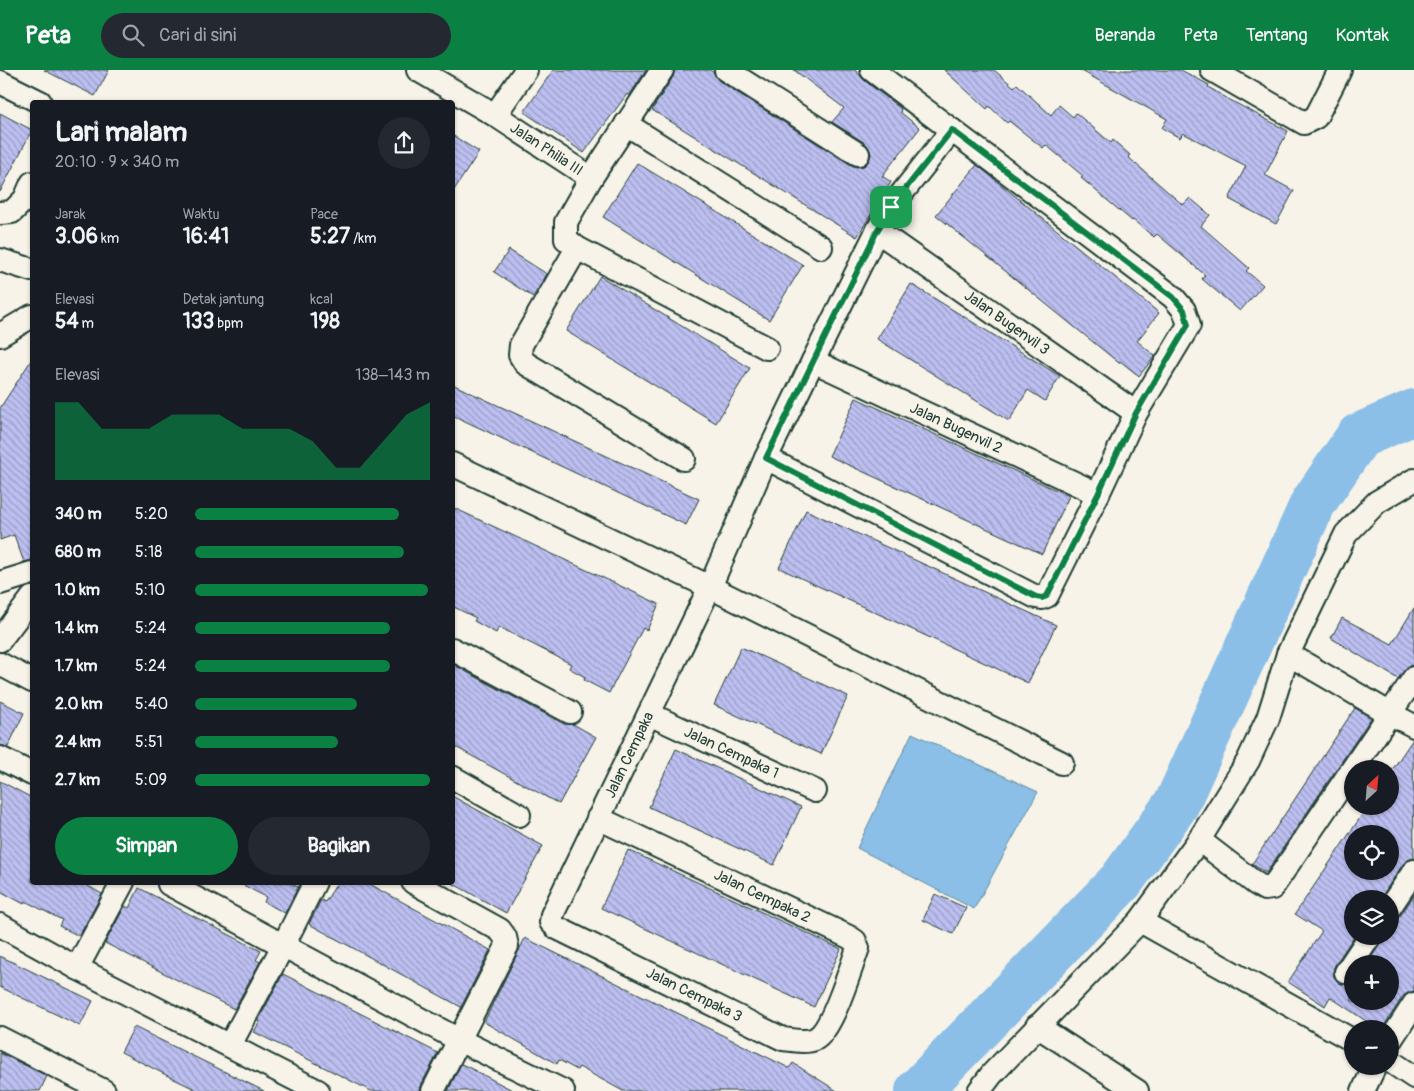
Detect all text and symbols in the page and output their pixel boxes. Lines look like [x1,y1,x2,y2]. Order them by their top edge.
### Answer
search box [101,13,451,58]
text: Peta [25,21,71,50]
icon: search [119,21,147,49]
text: Cari di sini [159,23,236,47]
text: Beranda [1095,24,1155,47]
text: Peta [1183,24,1218,47]
text: Tentang [1246,24,1308,47]
text: Kontak [1336,24,1389,47]
text: Lari malam [55,115,187,150]
button: share [378,117,430,169]
street label: Jalan Philia III [507,118,587,180]
text: 20:10 · 9 × 340 m [55,152,179,172]
pin [870,186,912,228]
icon: arrive [877,193,905,221]
text: Jarak [55,206,86,223]
text: Waktu [183,206,220,223]
text: Pace [310,206,338,223]
text: 3.06 [55,223,98,250]
text: 16:41 [183,223,229,250]
text: 5:27 [310,223,350,250]
text: km [98,230,119,247]
text: /km [350,230,377,247]
street label: Jalan Bugenvil 3 [961,286,1053,359]
text: Elevasi [55,291,94,308]
text: Detak jantung [183,291,264,308]
text: kcal [310,291,333,308]
text: 54 [55,308,79,335]
text: 133 [183,308,214,335]
text: 198 [310,308,340,335]
text: m [79,315,94,332]
text: bpm [214,315,243,332]
text: Elevasi [55,365,100,385]
text: 138–143 m [355,365,430,385]
street label: Jalan Bugenvil 2 [907,398,1005,458]
text: 340 m [55,504,102,524]
text: 5:20 [135,504,168,524]
text: 680 m [55,542,101,562]
text: 5:18 [135,542,162,562]
text: 1.0 km [55,580,100,600]
text: 5:10 [135,580,165,600]
text: 1.4 km [55,618,98,638]
text: 5:24 [135,618,166,638]
text: 1.7 km [55,656,98,676]
text: 5:24 [135,656,166,676]
text: 2.0 km [55,694,103,714]
text: 5:40 [135,694,168,714]
street label: Jalan Cempaka [600,709,658,801]
street label: Jalan Cempaka 1 [681,722,782,782]
text: 2.4 km [55,732,101,752]
text: 5:51 [135,732,163,752]
north arrow [1344,760,1399,815]
map controls [1344,760,1399,1075]
text: 2.7 km [55,770,100,790]
text: 5:09 [135,770,167,790]
button: Simpan [55,817,238,875]
button: Bagikan [248,817,430,875]
button: locate [1344,825,1399,880]
street label: Jalan Cempaka 2 [711,865,814,927]
button: layers [1344,890,1399,945]
button: + [1344,955,1399,1010]
street label: Jalan Cempaka 3 [643,964,745,1026]
button: − [1344,1020,1399,1075]

